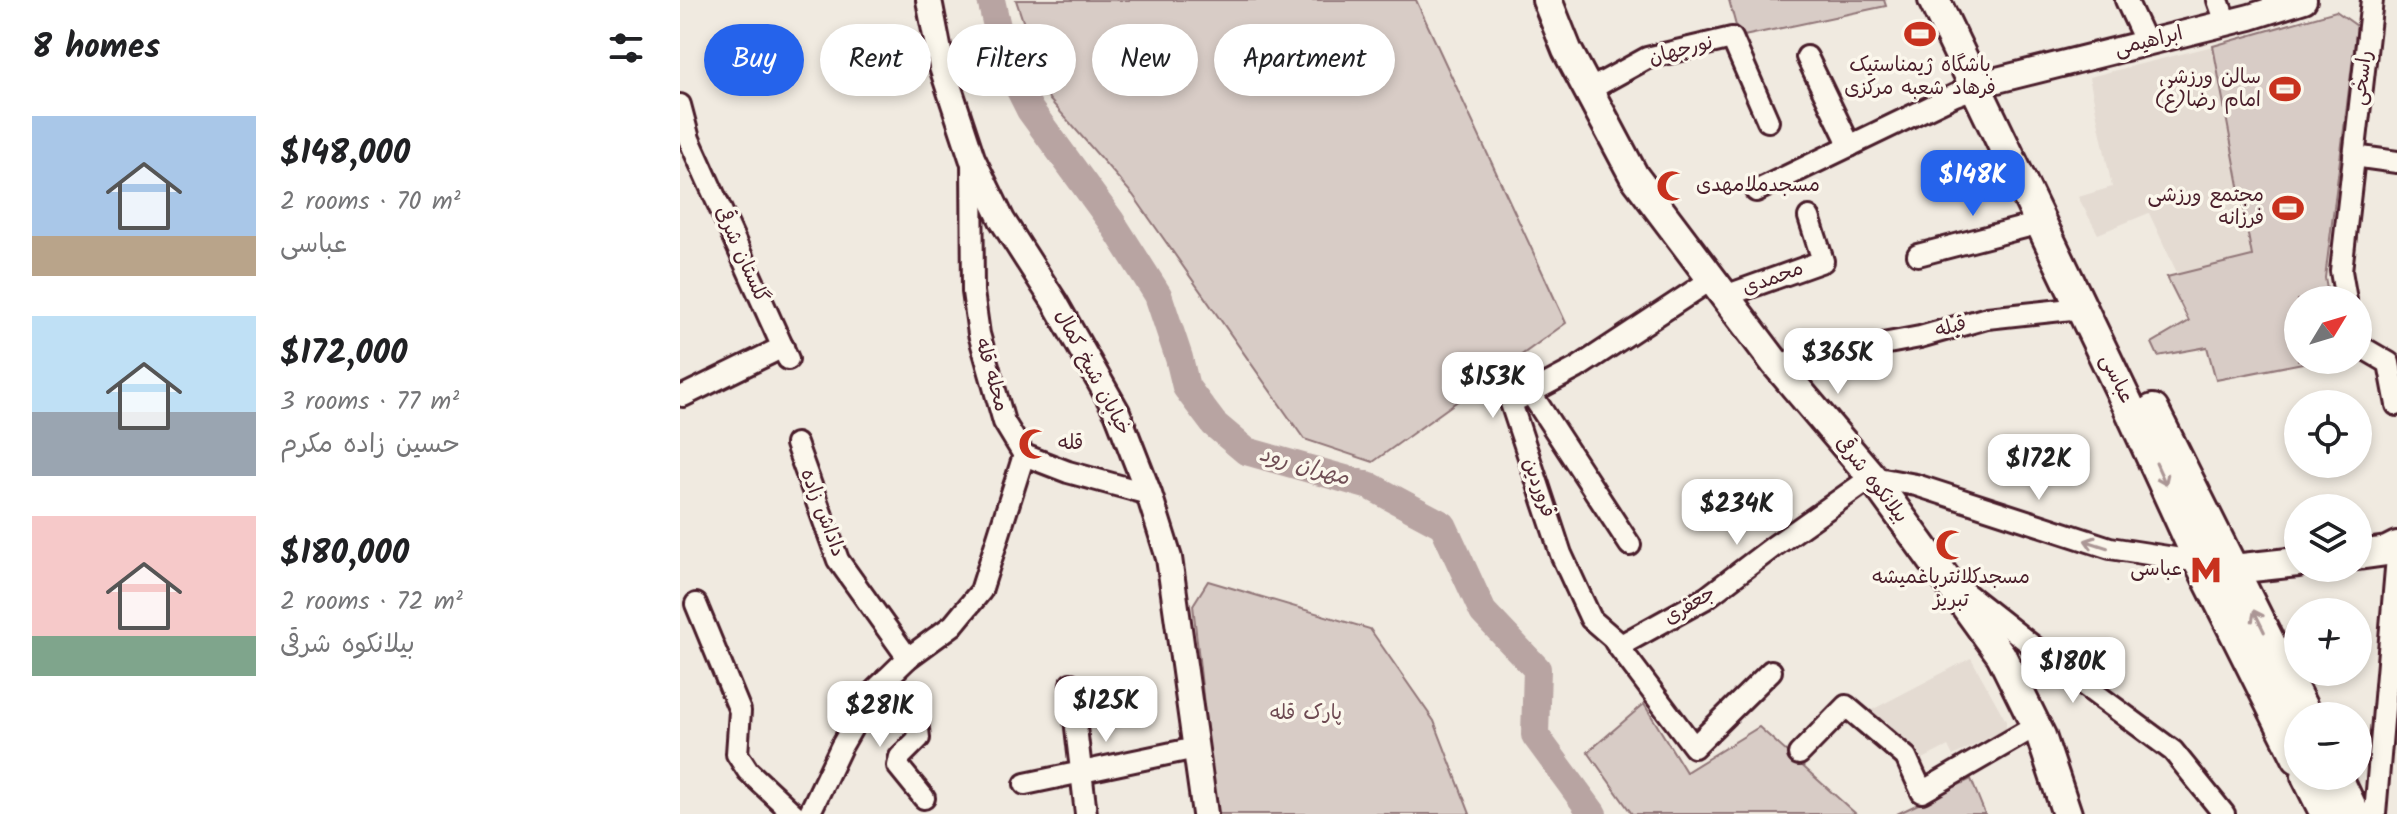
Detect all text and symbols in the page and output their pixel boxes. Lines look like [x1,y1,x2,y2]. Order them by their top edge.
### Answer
sports icon: باشگاه ژیمناستیک فرهاد شعبه مرکزی [1903,17,1937,51]
street label: ابراهیمی [2112,18,2186,66]
text: 8 homes [32,21,160,75]
chip: Buy [704,24,804,96]
chip: Rent [820,24,931,96]
chip: Filters [947,24,1076,96]
chip: New [1092,24,1198,96]
chip: Apartment [1214,24,1395,96]
icon: filters [604,26,648,70]
street label: نورجهان [1645,27,1717,75]
street label: راسخی [2344,49,2382,107]
place label: باشگاه ژیمناستیک فرهاد شعبه مرکزی [1844,50,1996,105]
place label: سالن ورزشی امام رضا(ع) [2154,62,2261,117]
sports icon: سالن ورزشی امام رضا(ع) [2268,72,2302,106]
text: $148,000 [280,127,410,181]
icon: home [96,148,192,244]
pin: $148K [1917,150,2029,218]
text: $148K [1939,155,2007,197]
mosque icon: مسجدملامهدی [1655,169,1689,203]
place label: مسجدملامهدی [1696,170,1820,202]
place label: مجتمع ورزشی فرزانه [2148,180,2264,235]
text: 2 rooms · 70 m² [280,181,461,223]
sports icon: مجتمع ورزشی فرزانه [2271,191,2305,225]
street label: گلستان شرقی [705,201,777,309]
text: عباسى [280,224,347,266]
street label: محمدی [1738,253,1808,305]
north arrow [2284,286,2372,374]
map controls [2284,286,2372,790]
street label: خیابان شیخ کمال [1045,304,1139,442]
street label: قبله [1932,308,1970,348]
text: $172,000 [280,327,408,381]
pin: $365K [1782,328,1894,396]
text: $365K [1802,333,1874,375]
street label: محله قله [965,334,1017,416]
icon: home [96,348,192,444]
street label: عباسى [2090,349,2142,409]
pin: $153K [1437,352,1549,420]
text: $153K [1460,357,1526,399]
text: 3 rooms · 77 m² [280,381,459,423]
button: locate [2284,390,2372,478]
text: حسین زاده مکرم [280,424,460,466]
mosque icon: قله [1017,427,1051,461]
place label: قله [1058,428,1083,460]
street label: بیلانکوه شرقی [1826,429,1916,531]
pin: $172K [1983,434,2095,502]
water label: مهران رود [1255,437,1353,497]
text: $172K [2006,439,2072,481]
street label: فروردین [1513,454,1563,522]
one-way arrow [2154,462,2169,486]
street label: داداش زاده [791,464,853,562]
pin: $234K [1681,479,1793,547]
text: $234K [1700,484,1774,526]
button: layers [2284,494,2372,582]
text: $180,000 [280,527,409,581]
mosque icon: مسجدکلانترباغمیشه تبریز [1934,528,1968,562]
one-way arrow [2084,535,2109,550]
icon: home [96,548,192,644]
metro station icon: عباسی [2189,553,2223,587]
place label: عباسی [2130,554,2182,586]
place label: مسجدکلانترباغمیشه تبریز [1872,562,2030,617]
street label: جعفری [1658,578,1722,634]
text: 2 rooms · 72 m² [280,581,463,623]
button: + [2284,598,2372,686]
one-way arrow [2251,609,2266,633]
text: بیلانکوه شرقی [280,624,415,666]
pin: $180K [2017,637,2129,705]
text: $180K [2039,642,2107,684]
pin: $125K [1050,676,1162,744]
pin: $281K [824,681,936,749]
text: $125K [1072,681,1140,723]
text: $281K [845,686,915,728]
park label: پارک قله [1270,698,1342,730]
button: − [2284,702,2372,790]

